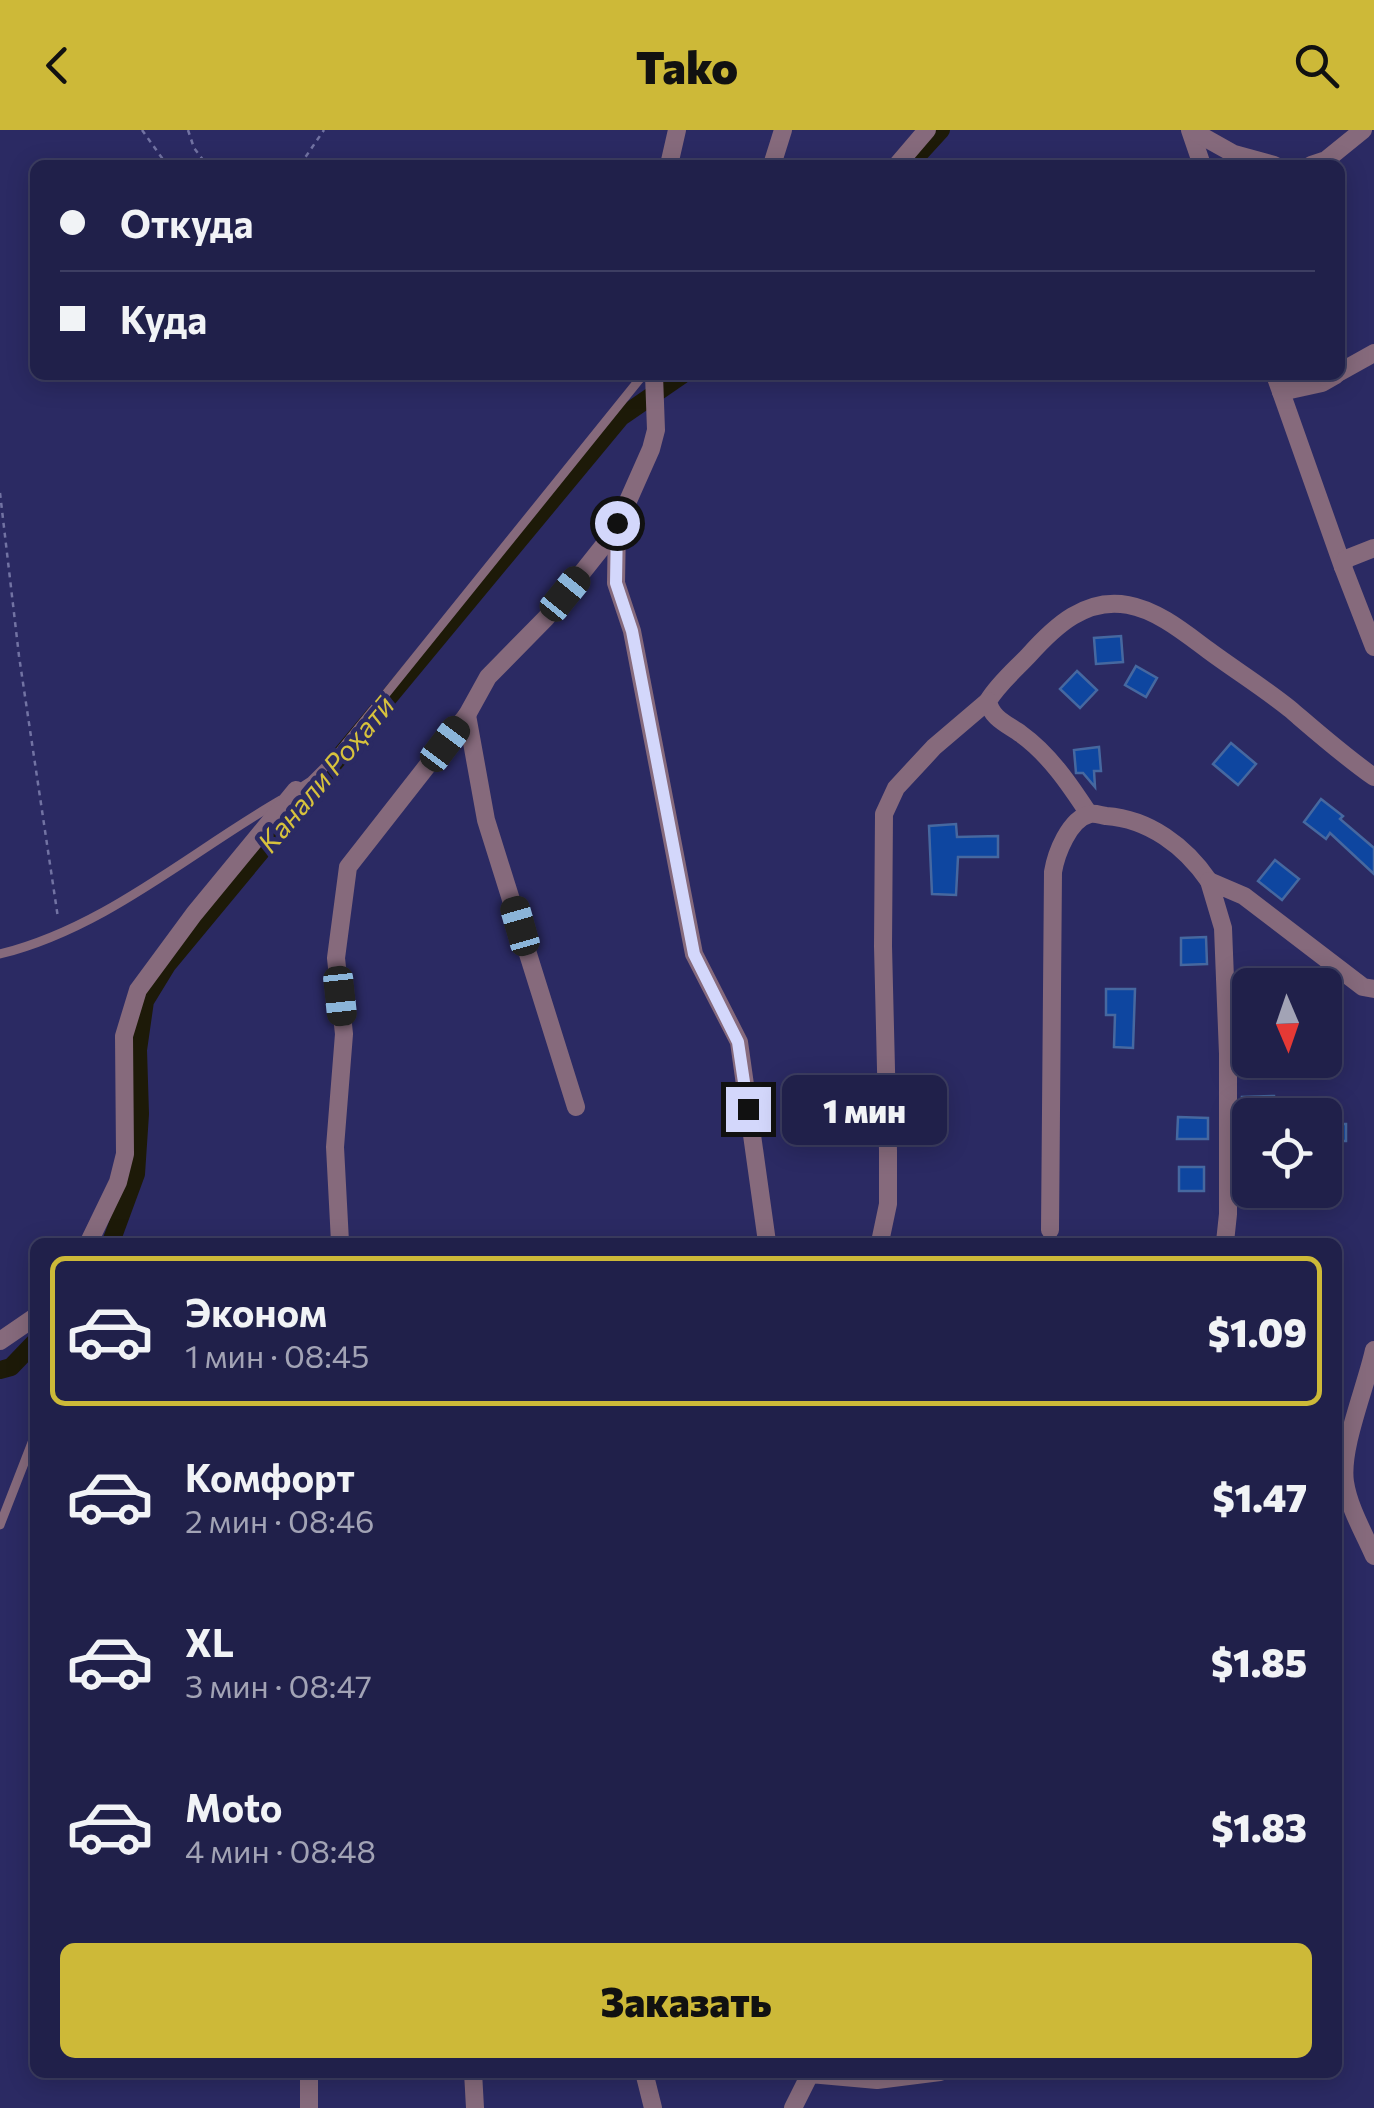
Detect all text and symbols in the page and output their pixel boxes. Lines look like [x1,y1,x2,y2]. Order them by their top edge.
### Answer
icon: back [30,38,85,93]
text: Tako [636,38,738,93]
icon: search [1289,38,1344,93]
text: Откуда [120,199,253,246]
text: Куда [120,295,207,342]
route start [595,501,640,546]
car [534,561,596,627]
water label: Канали Роҳатӣ [250,688,401,859]
car [415,711,475,777]
car [497,893,543,959]
car [322,965,358,1027]
north arrow [1232,968,1342,1078]
map controls [1232,968,1342,1208]
callout: 1 мин [783,1074,948,1144]
route end [726,1087,771,1132]
text: 1 мин [823,1090,906,1130]
button: locate [1232,1098,1342,1208]
icon: car [65,1286,155,1376]
text: Эконом [185,1288,327,1335]
text: $1.09 [1208,1308,1307,1355]
text: 1 мин · 08:45 [185,1335,369,1375]
icon: car [65,1451,155,1541]
text: Комфорт [185,1453,355,1500]
text: $1.47 [1212,1473,1307,1520]
text: 2 мин · 08:46 [185,1500,375,1540]
icon: car [65,1616,155,1706]
text: XL [185,1618,234,1665]
text: $1.85 [1211,1638,1307,1685]
text: 3 мин · 08:47 [185,1665,372,1705]
icon: car [65,1781,155,1871]
text: Moto [185,1783,283,1830]
text: $1.83 [1211,1803,1307,1850]
text: 4 мин · 08:48 [185,1830,376,1870]
button: Заказать [60,1943,1312,2058]

